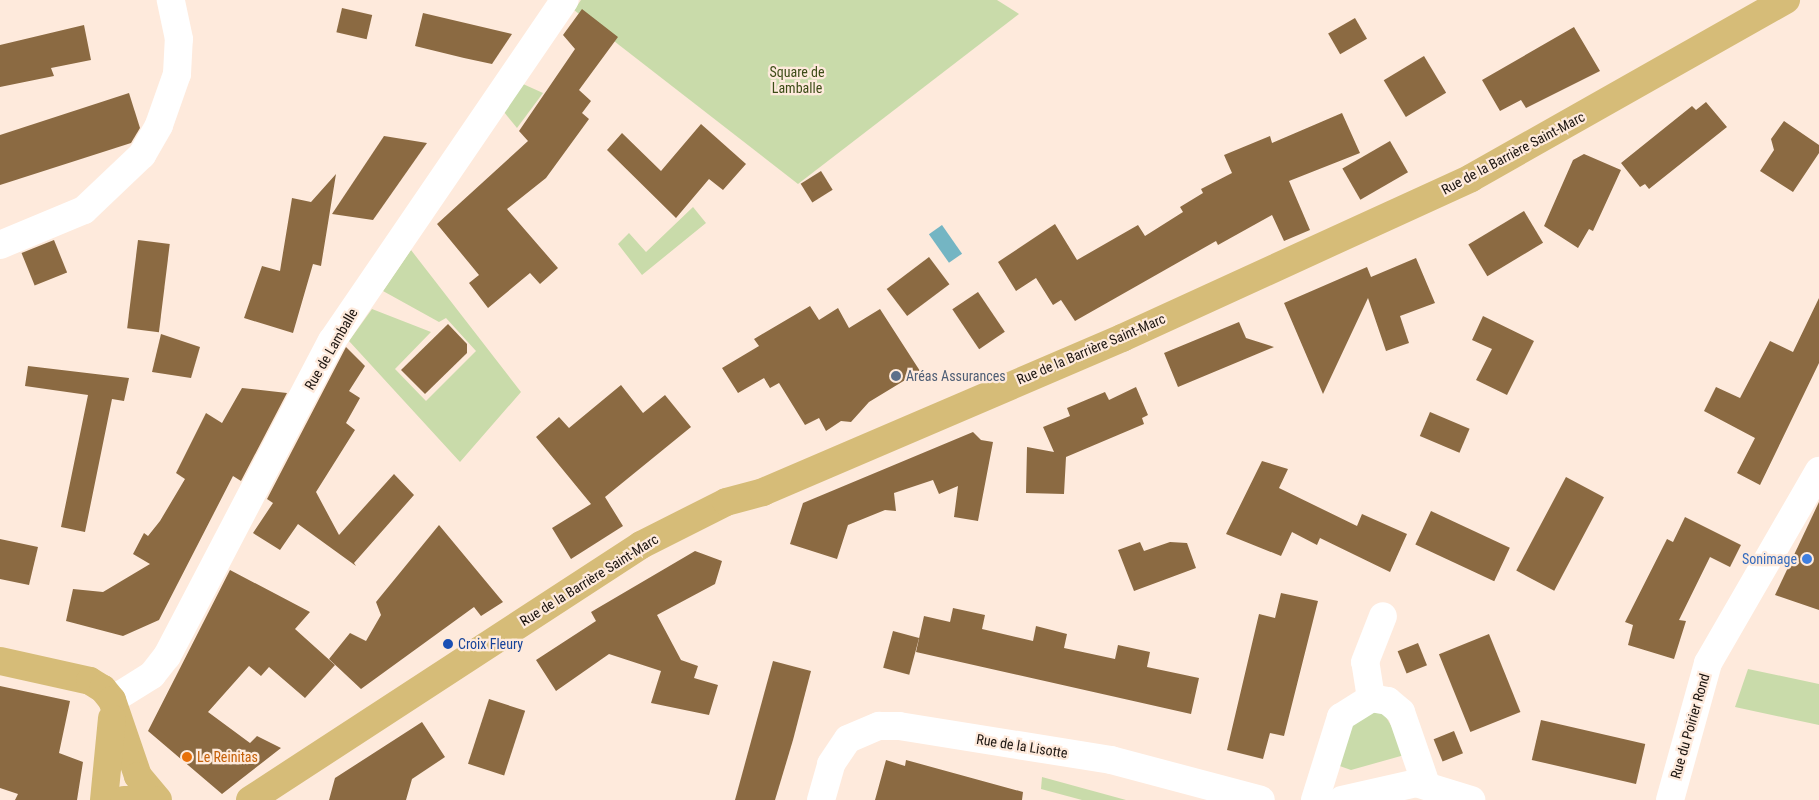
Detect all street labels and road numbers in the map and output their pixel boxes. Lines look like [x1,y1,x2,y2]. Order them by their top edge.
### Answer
street label: Rue de la Barrière Saint-Marc [1438,108,1588,198]
street label: Rue de Lamballe [301,305,361,393]
street label: Rue de la Barrière Saint-Marc [1014,310,1168,388]
street label: Rue de la Barrière Saint-Marc [517,531,661,629]
street label: Rue du Poirier Rond [1667,672,1713,780]
street label: Rue de la Lisotte [975,731,1069,761]

